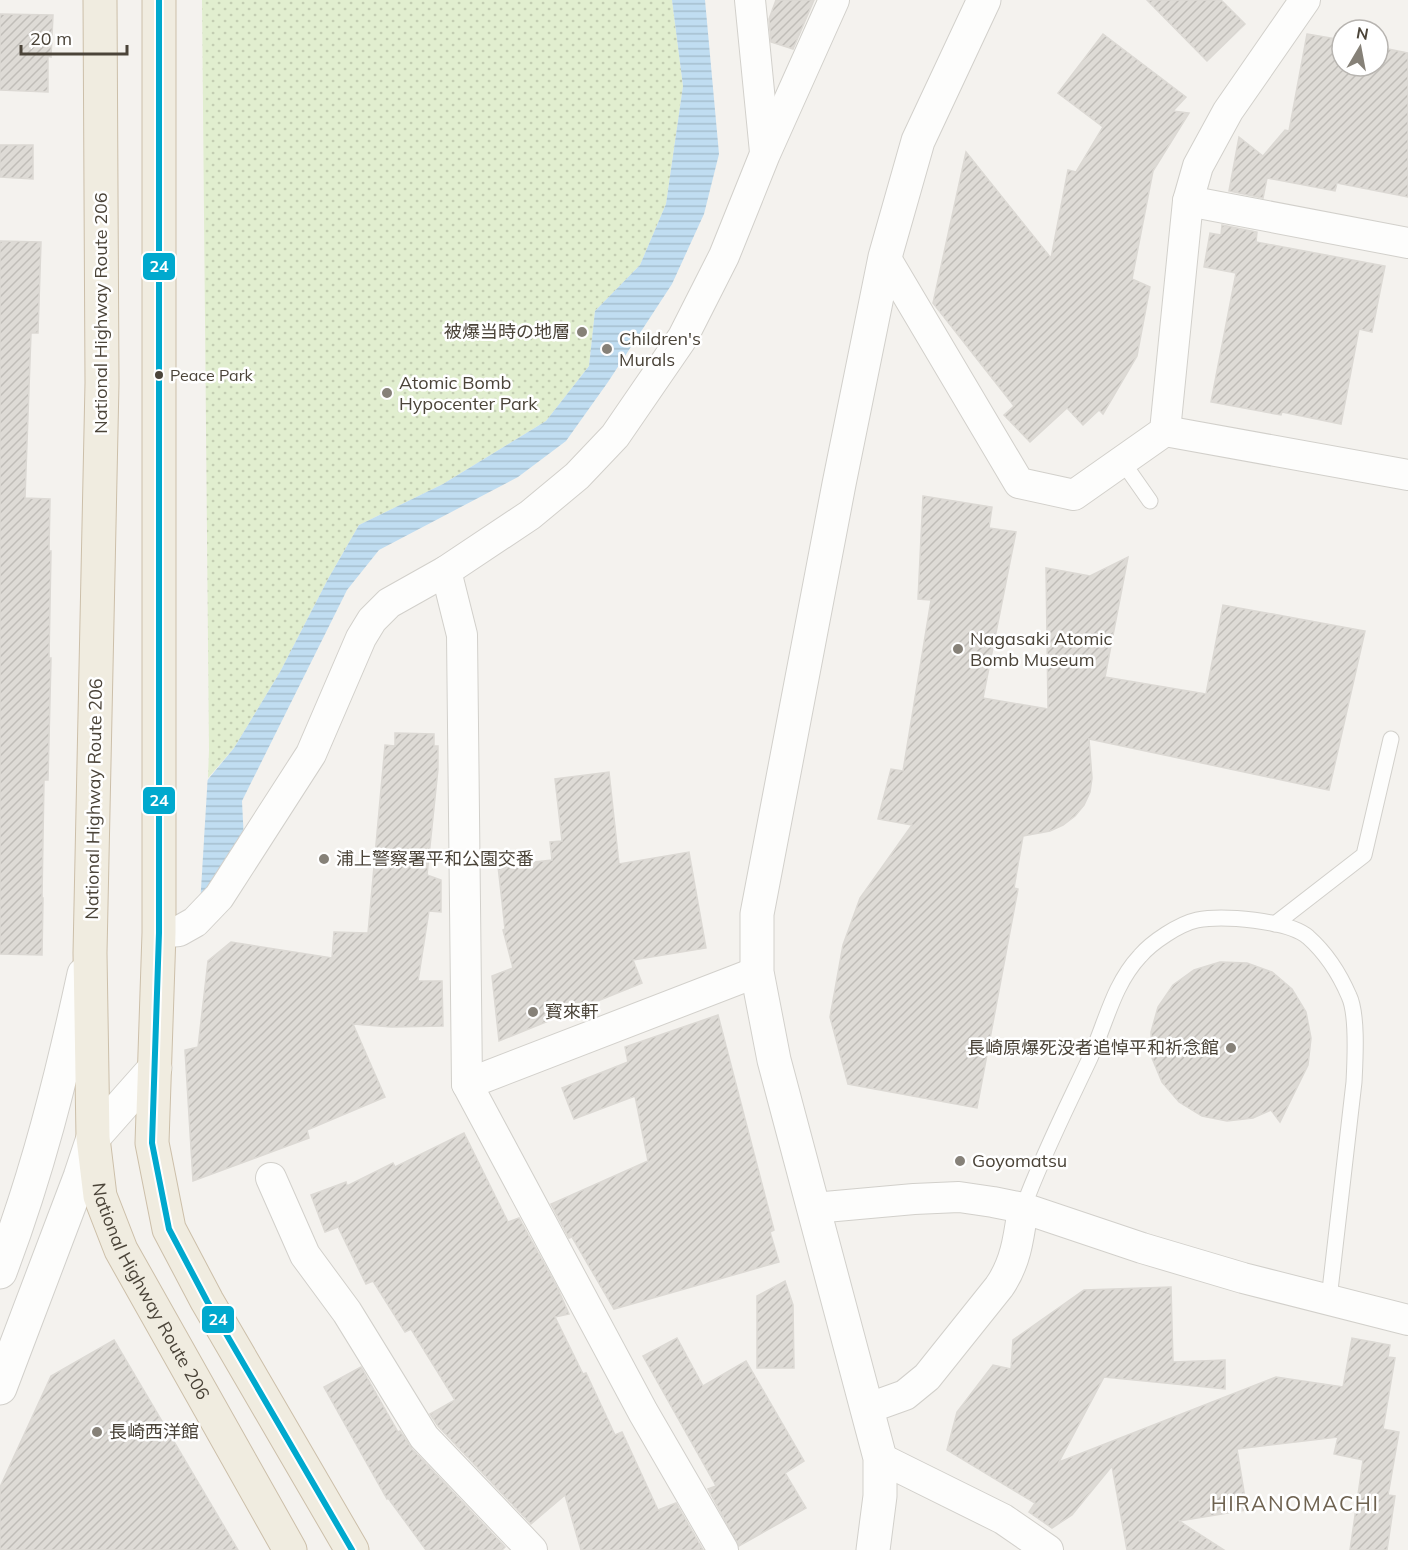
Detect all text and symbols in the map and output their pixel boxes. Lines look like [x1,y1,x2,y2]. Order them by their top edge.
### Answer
scale bar [21,18,128,56]
north arrow [1330,18,1390,78]
text: N [1355,22,1370,44]
text: 20 m [30,27,72,50]
street label: National Highway Route 206 [89,192,112,434]
line badge: 24 [142,252,176,281]
text: 24 [149,256,169,276]
place label: 被爆当時の地層 [444,320,570,343]
marker: 被爆当時の地層 [575,325,589,339]
place label: Children's Murals [619,327,701,371]
marker: Children's Murals [600,342,614,356]
place label: Peace Park [170,365,253,385]
marker: Peace Park [153,369,165,381]
place label: Atomic Bomb Hypocenter Park [399,371,538,415]
marker: Atomic Bomb Hypocenter Park [380,386,394,400]
place label: Nagasaki Atomic Bomb Museum [970,627,1112,671]
marker: Nagasaki Atomic Bomb Museum [951,642,965,656]
street label: National Highway Route 206 [80,678,107,920]
line badge: 24 [142,786,176,815]
text: 24 [149,790,169,810]
place label: 浦上警察署平和公園交番 [336,847,534,870]
marker: 浦上警察署平和公園交番 [317,852,331,866]
place label: 寳來軒 [545,1000,599,1023]
marker: 寳來軒 [526,1005,540,1019]
place label: 長崎原爆死没者追悼平和祈念館 [967,1036,1219,1059]
marker: 長崎原爆死没者追悼平和祈念館 [1224,1041,1238,1055]
place label: Goyomatsu [972,1149,1067,1172]
marker: Goyomatsu [953,1154,967,1168]
street label: National Highway Route 206 [87,1181,215,1404]
line badge: 24 [201,1305,235,1334]
text: 24 [208,1309,228,1329]
place label: 長崎西洋館 [109,1420,199,1443]
marker: 長崎西洋館 [90,1425,104,1439]
district label: HIRANOMACHI [1211,1490,1379,1516]

